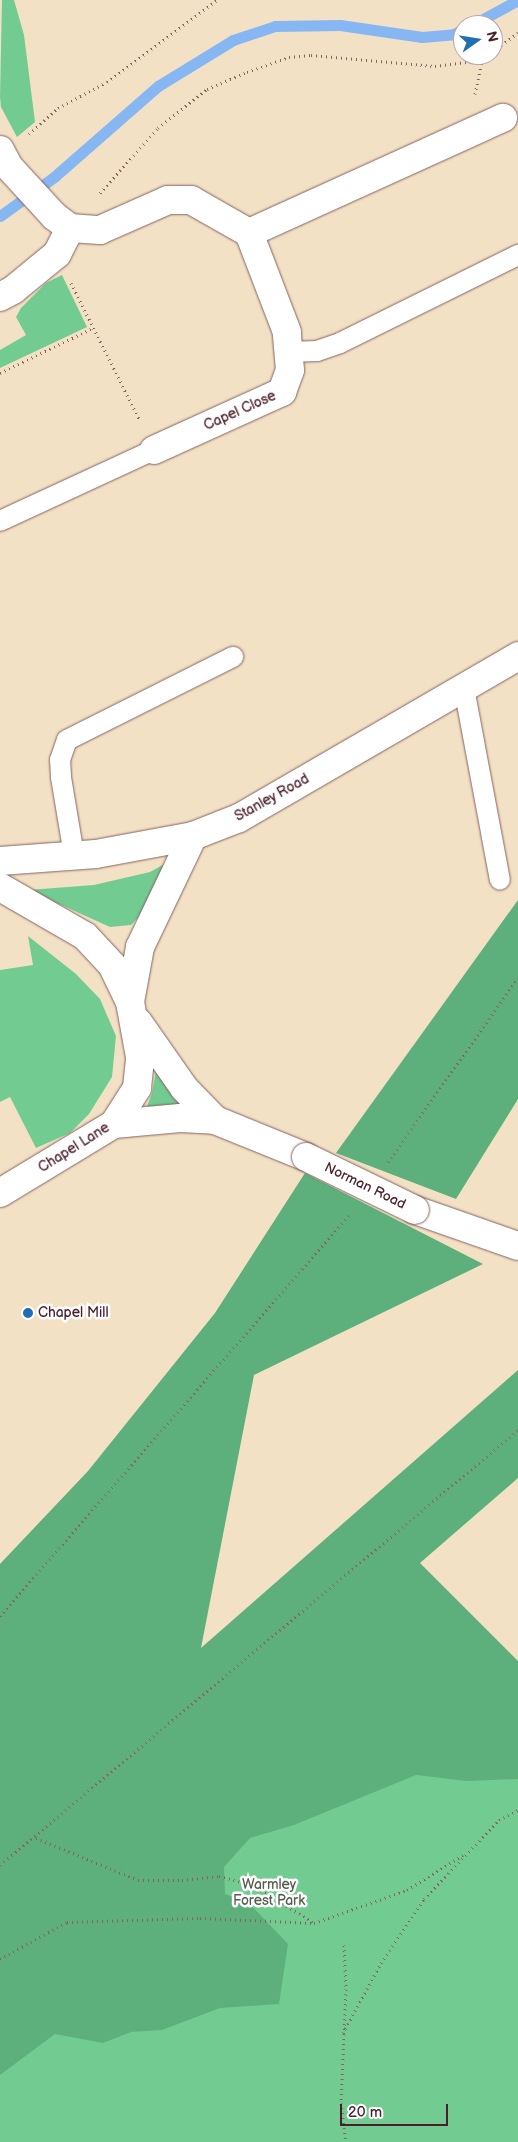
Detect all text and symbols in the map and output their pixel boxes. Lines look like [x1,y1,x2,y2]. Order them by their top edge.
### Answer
north arrow [453,15,503,65]
text: N [483,30,502,44]
street label: Capel Close [201,388,279,434]
street label: Stanley Road [231,770,313,826]
street label: Chapel Lane [35,1119,113,1177]
street label: Norman Road [322,1159,408,1213]
place label: Chapel Mill [38,1305,109,1321]
marker: Chapel Mill [22,1307,34,1319]
park label: Warmley Forest Park [233,1877,305,1910]
scale bar [343,2094,450,2126]
text: 20 m [348,2103,382,2122]

